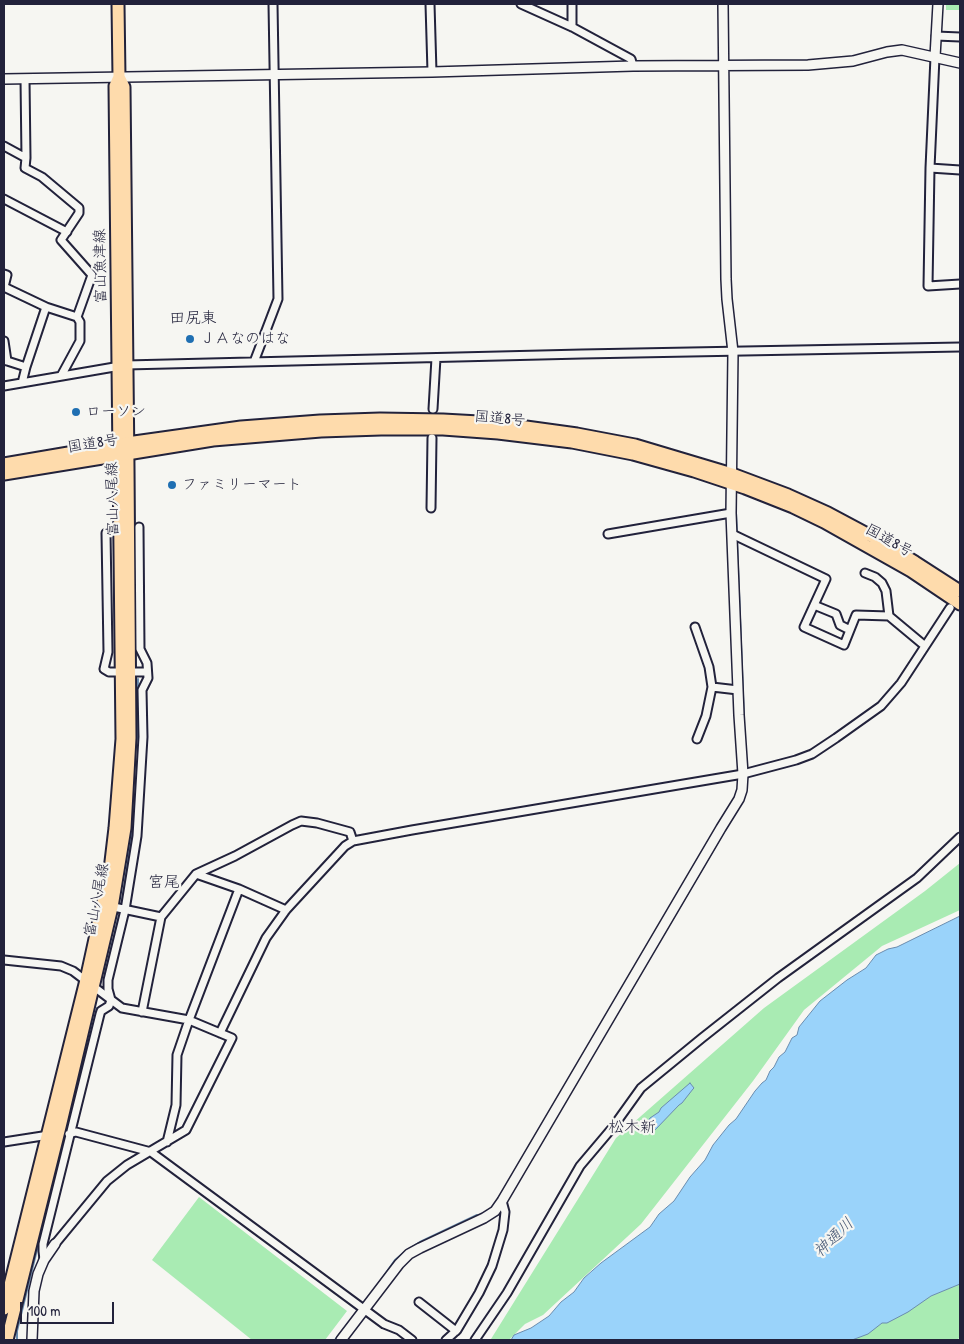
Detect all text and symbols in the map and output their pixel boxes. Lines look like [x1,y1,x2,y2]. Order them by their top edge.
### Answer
street label: 富山魚津線 [91,228,111,304]
district label: 田尻東 [169,309,217,329]
place label: ＪＡなのはな [200,330,290,348]
marker: ＪＡなのはな [184,333,196,345]
place label: ローソン [86,403,146,421]
marker: ローソン [70,406,82,418]
street label: 国道8号 [474,408,526,430]
street label: 国道8号 [66,431,120,457]
street label: 富山八尾線 [103,461,123,537]
place label: ファミリーマート [182,476,302,494]
marker: ファミリーマート [166,479,178,491]
street label: 国道8号 [862,521,916,561]
street label: 富山八尾線 [81,861,113,939]
district label: 宮尾 [148,873,180,893]
district label: 松木新 [608,1118,656,1138]
water label: 神通川 [810,1214,858,1262]
scale bar [22,1292,116,1324]
text: 100 m [28,1300,61,1321]

